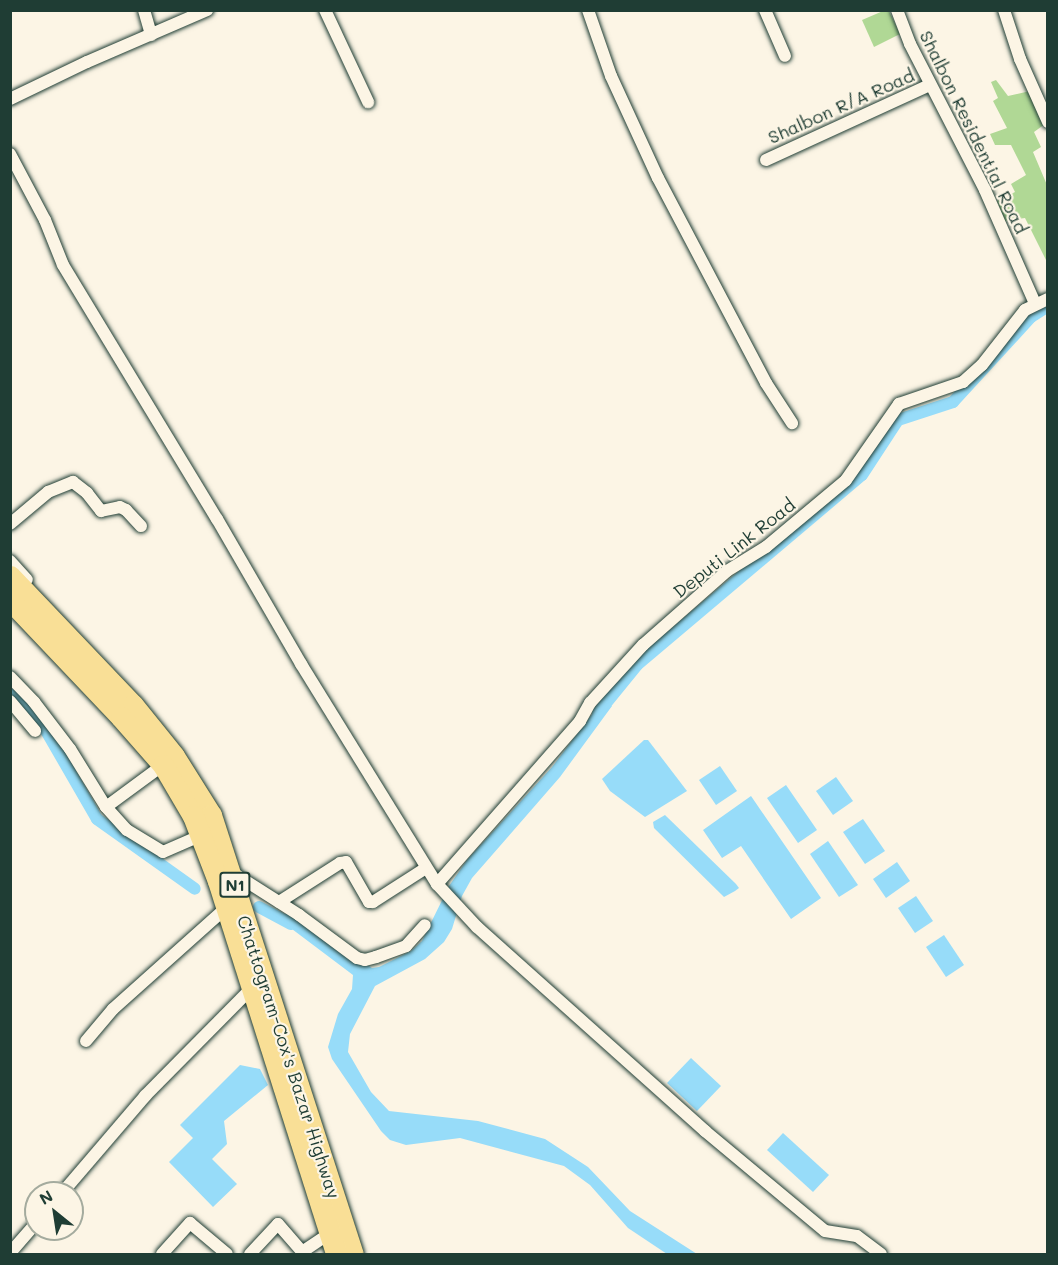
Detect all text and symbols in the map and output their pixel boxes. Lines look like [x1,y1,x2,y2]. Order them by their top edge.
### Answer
street label: Shalbon Residential Road [915,27,1033,237]
street label: Shalbon R/A Road [764,64,918,148]
street label: Deputi Link Road [669,494,799,602]
road number: N1 [218,872,252,898]
street label: Chattogram-Cox's Bazar Highway [233,913,345,1201]
north arrow [24,1181,84,1241]
text: N [35,1185,56,1209]

